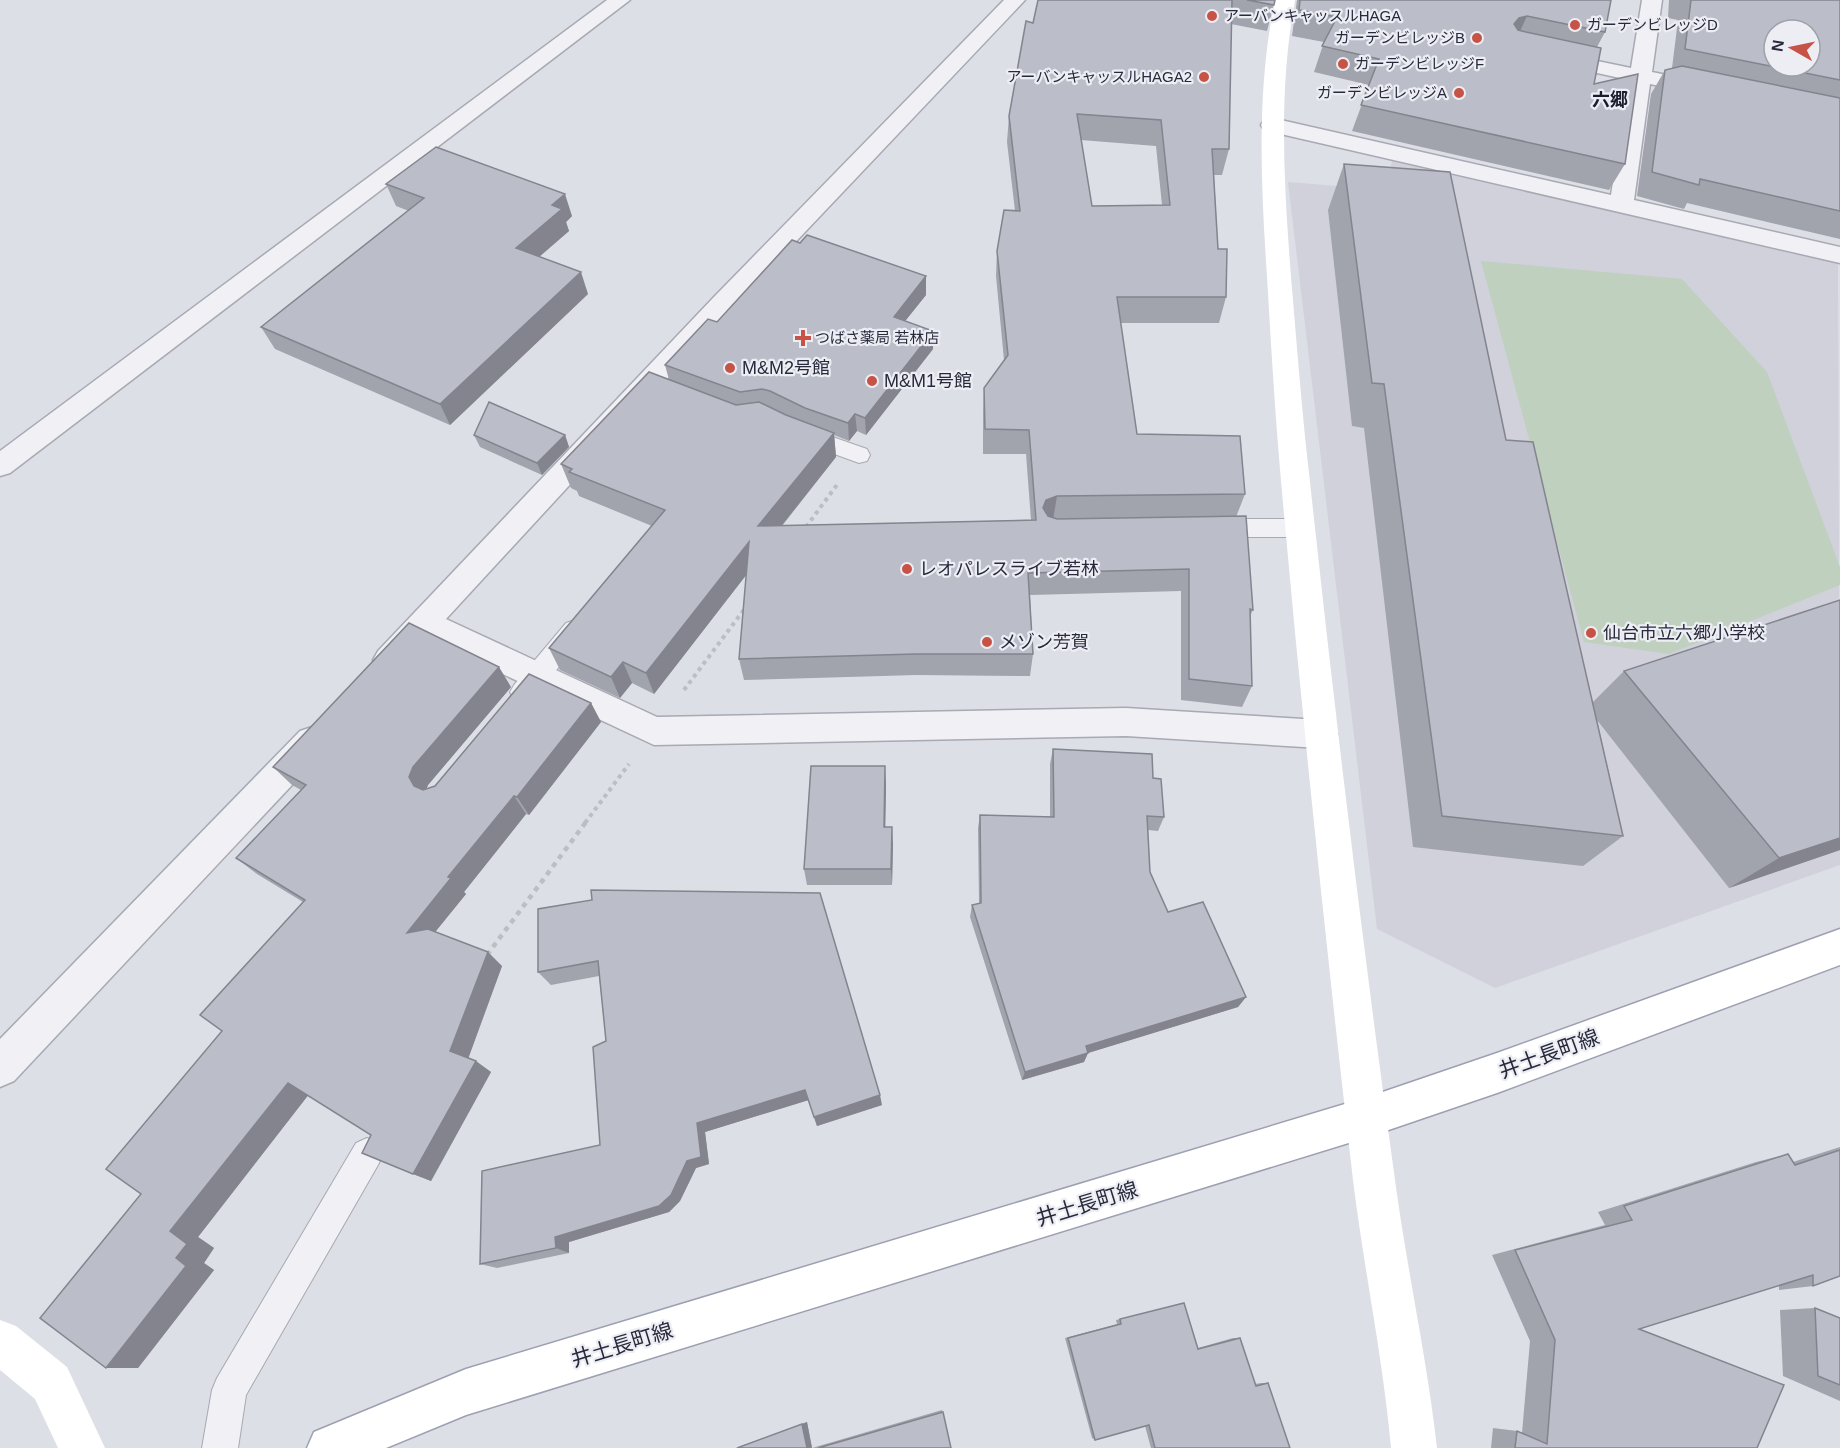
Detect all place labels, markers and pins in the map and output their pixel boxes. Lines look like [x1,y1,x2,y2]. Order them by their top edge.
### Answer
place label: アーバンキャッスルHAGA [1224,7,1401,24]
marker: アーバンキャッスルHAGA [1205,9,1219,23]
place label: ガーデンビレッジD [1587,16,1718,33]
marker: ガーデンビレッジD [1568,18,1582,32]
place label: ガーデンビレッジB [1335,29,1465,46]
marker: ガーデンビレッジB [1470,31,1484,45]
place label: ガーデンビレッジF [1355,55,1484,72]
marker: ガーデンビレッジF [1336,57,1350,71]
place label: アーバンキャッスルHAGA2 [1006,68,1192,85]
marker: アーバンキャッスルHAGA2 [1197,70,1211,84]
place label: ガーデンビレッジA [1317,84,1447,101]
marker: ガーデンビレッジA [1452,86,1466,100]
place label: つばさ薬局 若林店 [815,329,939,346]
marker: つばさ薬局 若林店 [796,331,810,345]
place label: M&M2号館 [742,358,830,378]
marker: M&M2号館 [723,361,737,375]
place label: M&M1号館 [884,371,972,391]
marker: M&M1号館 [865,374,879,388]
place label: レオパレスライブ若林 [919,559,1099,579]
marker: レオパレスライブ若林 [900,562,914,576]
place label: 仙台市立六郷小学校 [1603,623,1765,643]
marker: 仙台市立六郷小学校 [1584,626,1598,640]
place label: メゾン芳賀 [999,632,1089,652]
marker: メゾン芳賀 [980,635,994,649]

